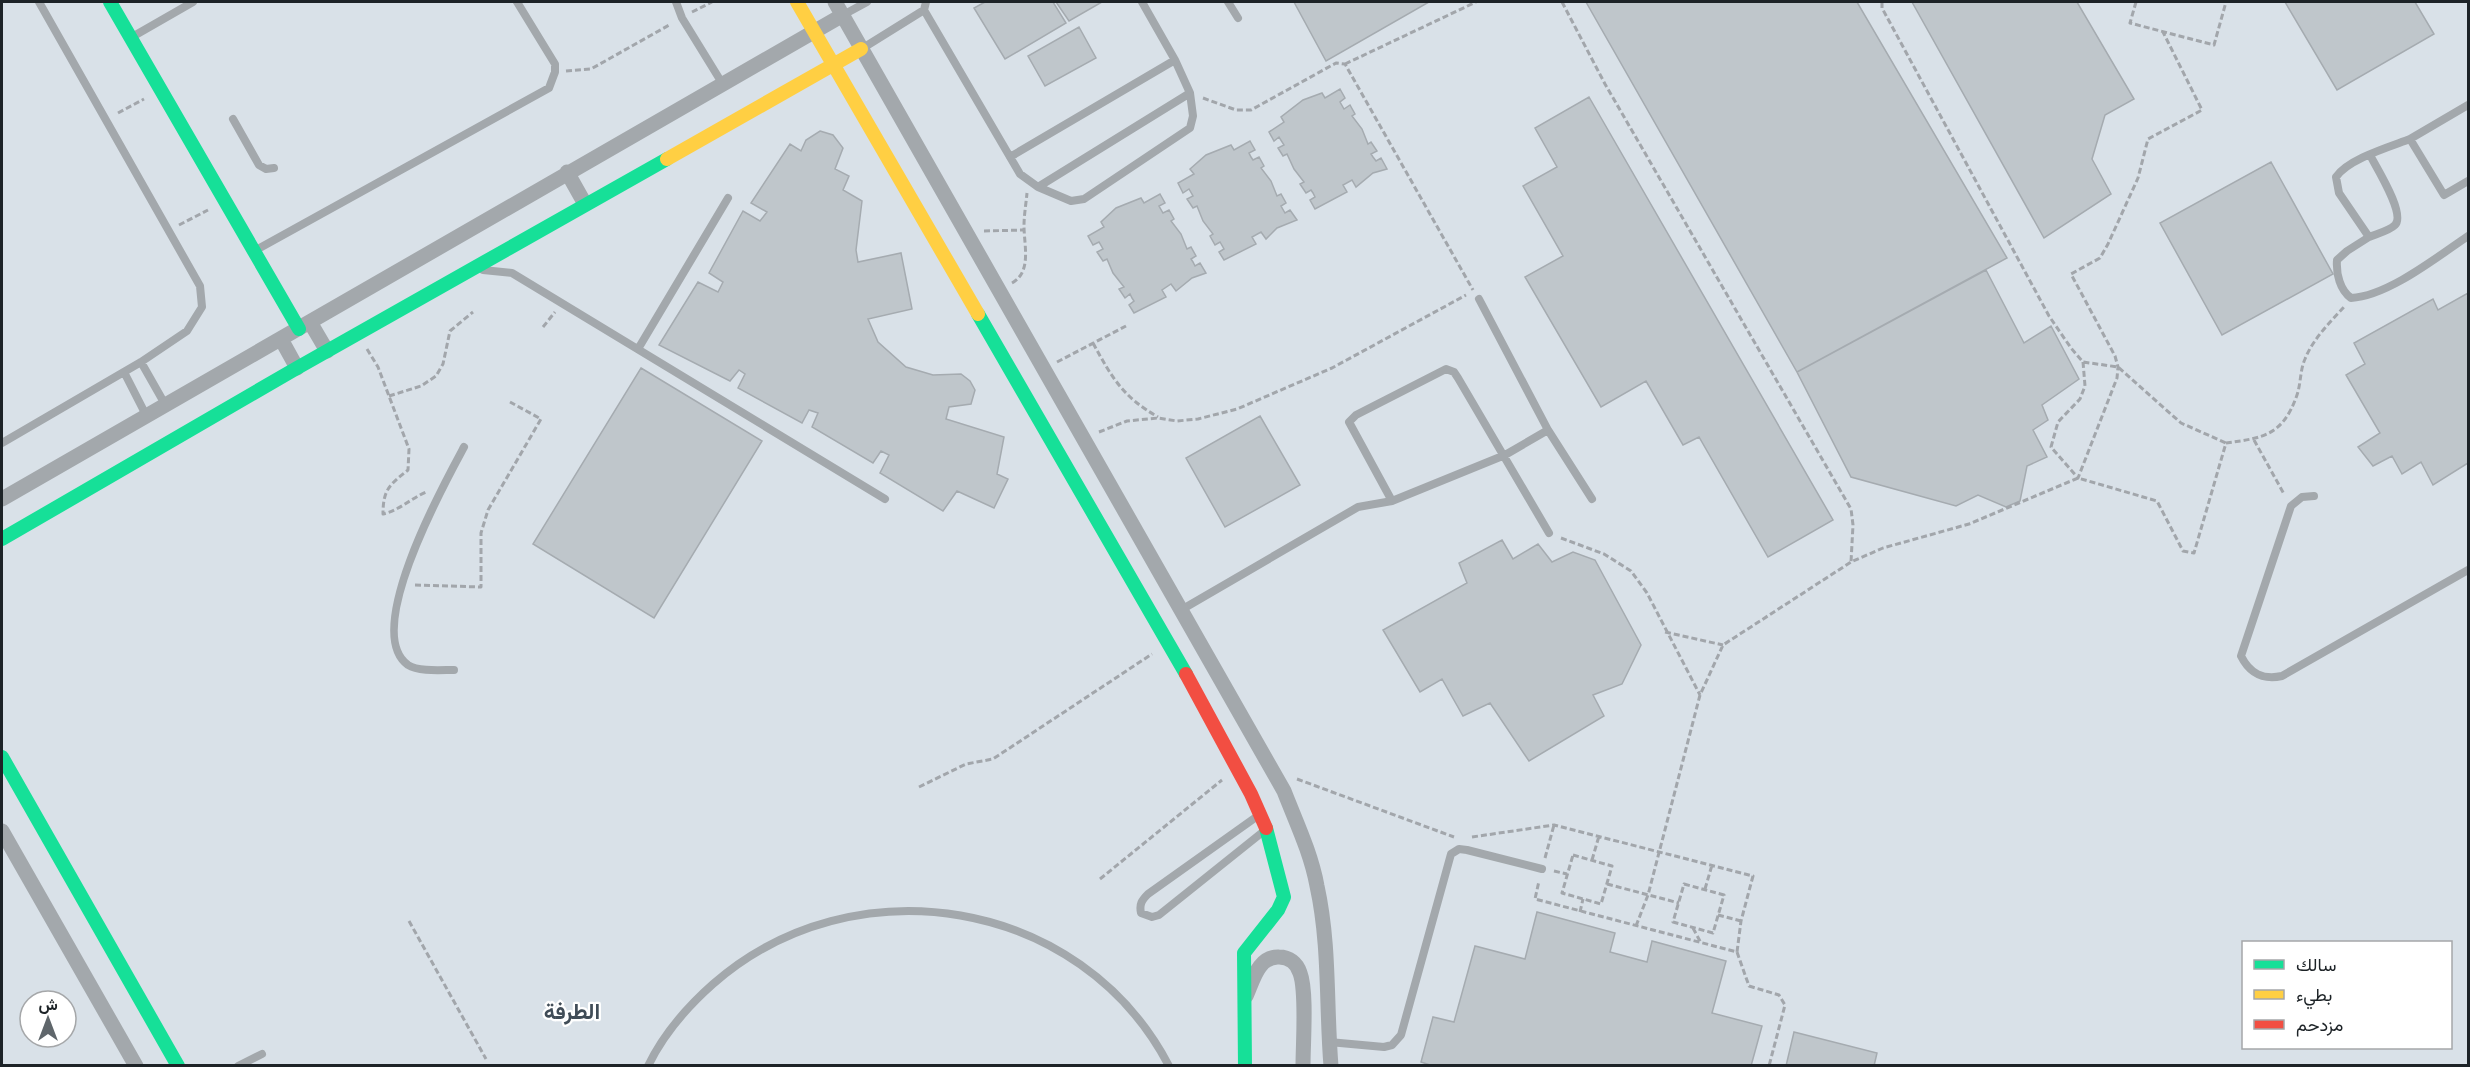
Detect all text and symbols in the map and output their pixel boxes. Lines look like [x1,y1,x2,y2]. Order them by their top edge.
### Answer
legend [2242,941,2452,1049]
text: سالك [2296,954,2336,976]
text: بطيء [2296,984,2332,1010]
north arrow [18,989,78,1049]
text: ش [38,995,58,1015]
district label: الطرفة [544,999,600,1025]
text: مزدحم [2296,1014,2343,1037]

